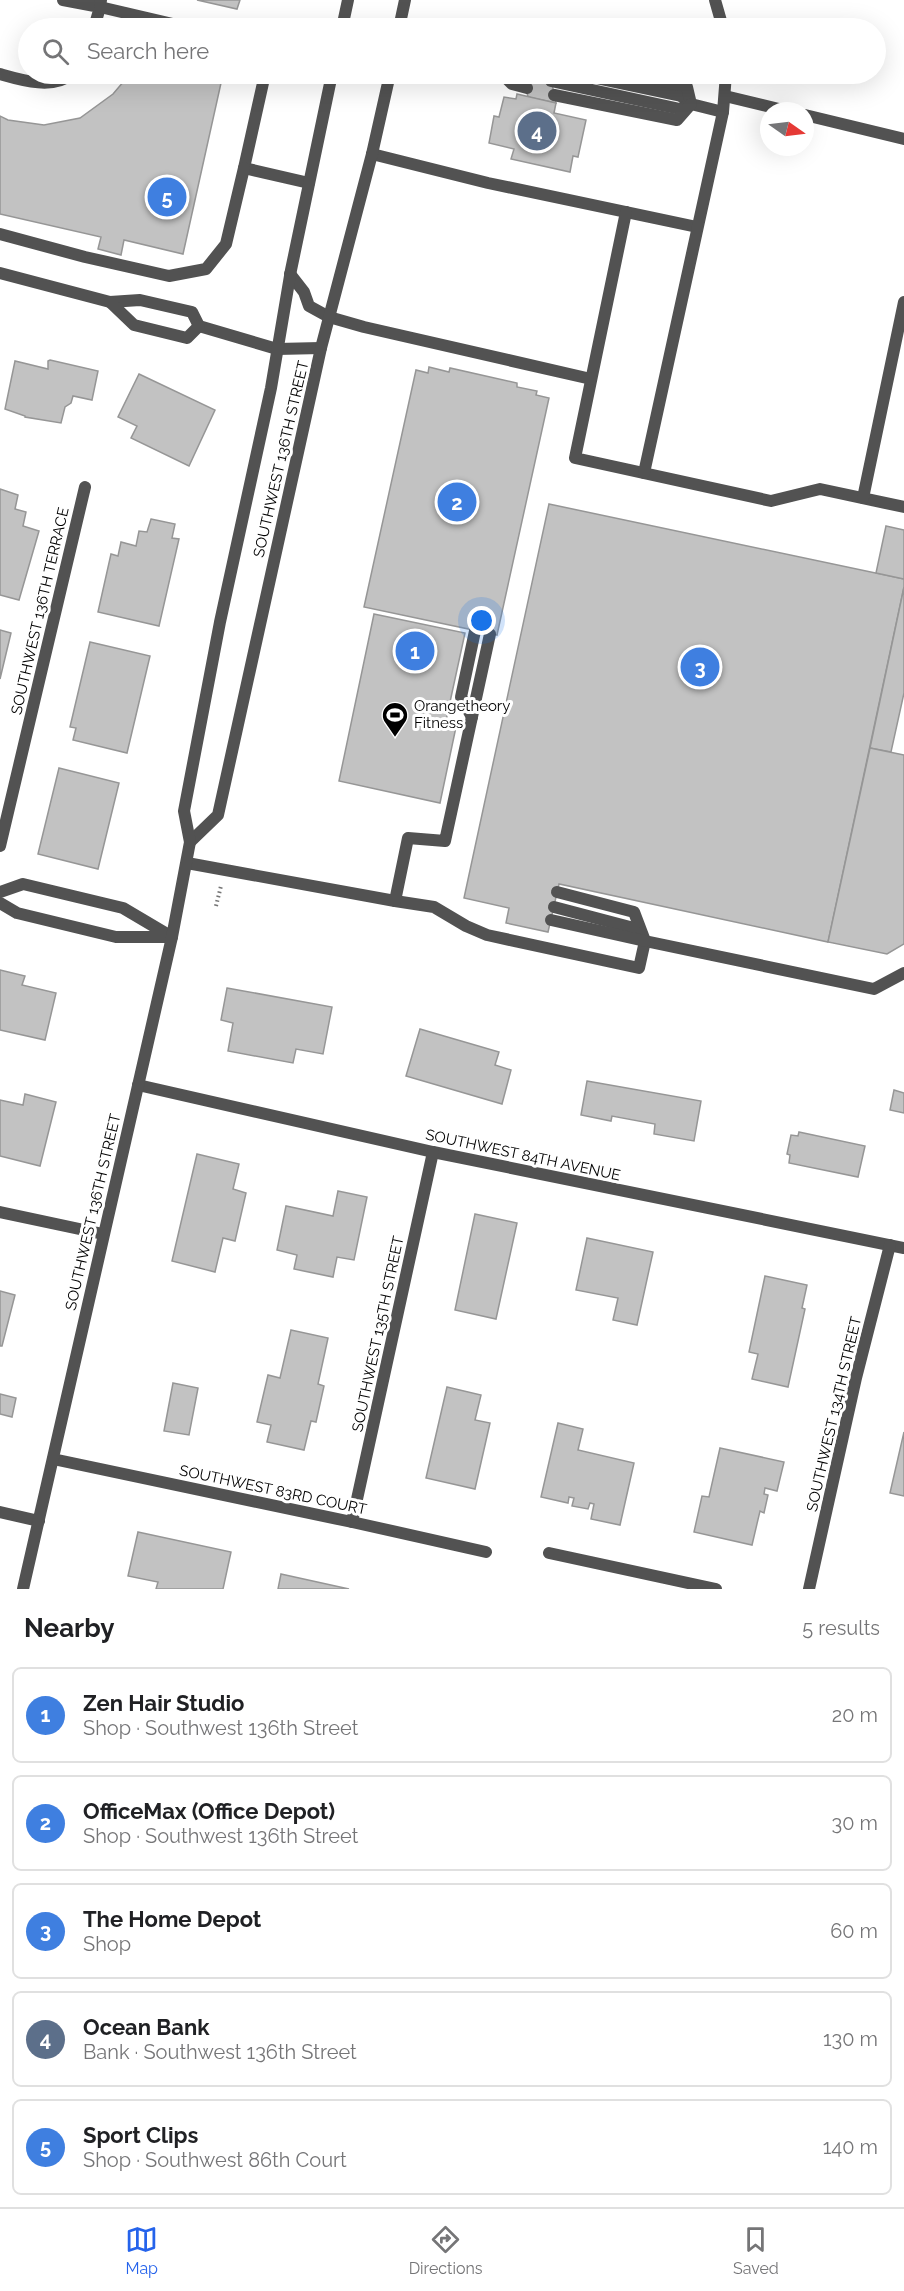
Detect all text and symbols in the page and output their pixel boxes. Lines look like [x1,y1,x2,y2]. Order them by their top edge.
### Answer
search box [18,18,886,84]
icon: search [39,35,72,68]
text: Search here [87,38,209,64]
north arrow [760,102,814,156]
pin: 4 [518,108,556,154]
pin: 5 [148,174,186,220]
street label: SOUTHWEST 136TH STREET [250,359,312,559]
pin: 2 [438,480,476,524]
street label: SOUTHWEST 136TH TERRACE [7,506,73,716]
your location [467,606,496,635]
pin: 1 [396,628,434,674]
pin: 3 [680,644,720,690]
place label: Orangetheory Fitness [414,697,510,732]
sports icon: Orangetheory Fitness [380,700,410,738]
street label: SOUTHWEST 136TH STREET [62,1112,124,1312]
street label: SOUTHWEST 84TH AVENUE [424,1126,622,1184]
street label: SOUTHWEST 135TH STREET [348,1234,408,1434]
street label: SOUTHWEST 134TH STREET [803,1315,865,1513]
street label: SOUTHWEST 83RD COURT [178,1461,368,1519]
text: Nearby [24,1613,114,1643]
text: 5 results [802,1616,880,1640]
text: Zen Hair Studio [83,1690,244,1716]
text: 1 [41,1703,50,1727]
text: 20 m [832,1703,878,1727]
text: Shop · Southwest 136th Street [83,1716,358,1740]
text: OfficeMax (Office Depot) [83,1798,335,1824]
text: 2 [40,1811,51,1835]
text: 30 m [832,1811,878,1835]
text: Shop · Southwest 136th Street [83,1824,358,1848]
text: The Home Depot [83,1906,261,1932]
text: 3 [40,1919,51,1943]
text: 60 m [830,1919,878,1943]
text: Shop [83,1932,131,1956]
text: Ocean Bank [83,2014,209,2040]
text: 4 [40,2027,51,2051]
text: 130 m [823,2027,878,2051]
text: Bank · Southwest 136th Street [83,2040,357,2064]
text: Sport Clips [83,2122,198,2148]
text: 5 [40,2135,51,2159]
text: 140 m [823,2135,878,2159]
text: Shop · Southwest 86th Court [83,2148,347,2172]
tab: Map [125,2223,158,2278]
tab: Directions [409,2223,483,2278]
tab: Saved [733,2223,779,2278]

